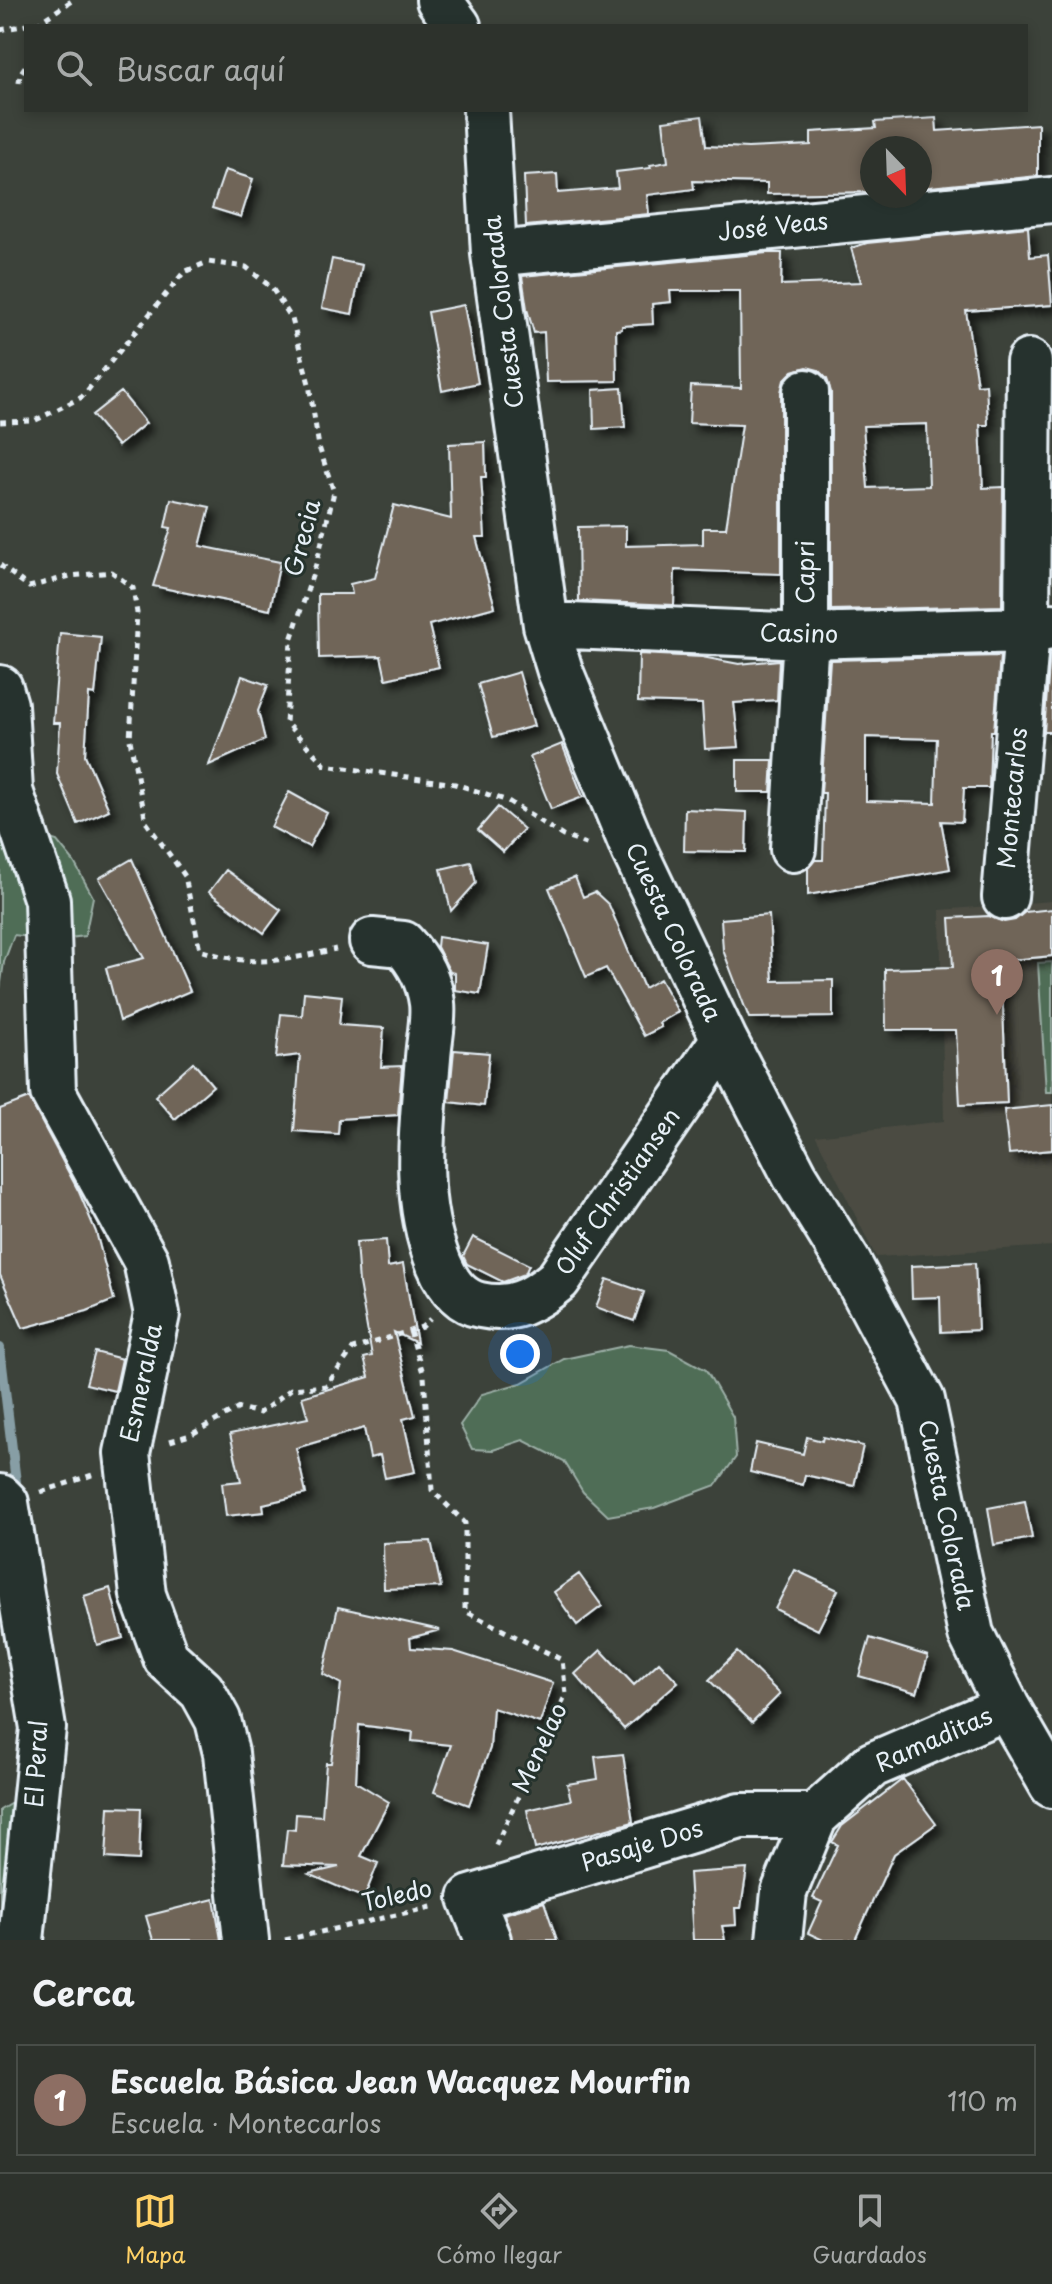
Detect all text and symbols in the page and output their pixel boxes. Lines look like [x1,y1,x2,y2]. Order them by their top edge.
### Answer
search box [24,24,1028,112]
icon: search [52,46,96,90]
text: Buscar aquí [116,46,285,91]
north arrow [860,136,932,208]
street label: José Veas [716,201,830,249]
street label: Cuesta Colorada [472,214,532,411]
street label: Grecia [274,495,329,580]
street label: Capri [786,540,822,604]
street label: Casino [759,613,839,651]
street label: Montecarlos [987,726,1035,870]
street label: Cuesta Colorada [617,836,732,1027]
pin: 1 [971,949,1023,1015]
street label: Oluf Christiansen [545,1100,688,1282]
street label: Esmeralda [110,1319,170,1445]
your location [500,1334,540,1374]
street label: Cuesta Colorada [910,1416,986,1613]
street label: Menelao [502,1696,575,1798]
street label: Ramaditas [869,1696,997,1780]
street label: El Peral [15,1719,55,1809]
street label: Pasaje Dos [576,1809,707,1880]
street label: Toledo [358,1869,435,1920]
text: Cerca [32,1966,135,2018]
text: Escuela Básica Jean Wacquez Mourfin [110,2058,691,2103]
text: 1 [54,2081,66,2120]
text: 110 m [947,2081,1018,2120]
text: Escuela · Montecarlos [110,2103,381,2142]
tab: Mapa [125,2189,186,2270]
tab: Cómo llegar [436,2189,562,2270]
tab: Guardados [812,2189,927,2270]

